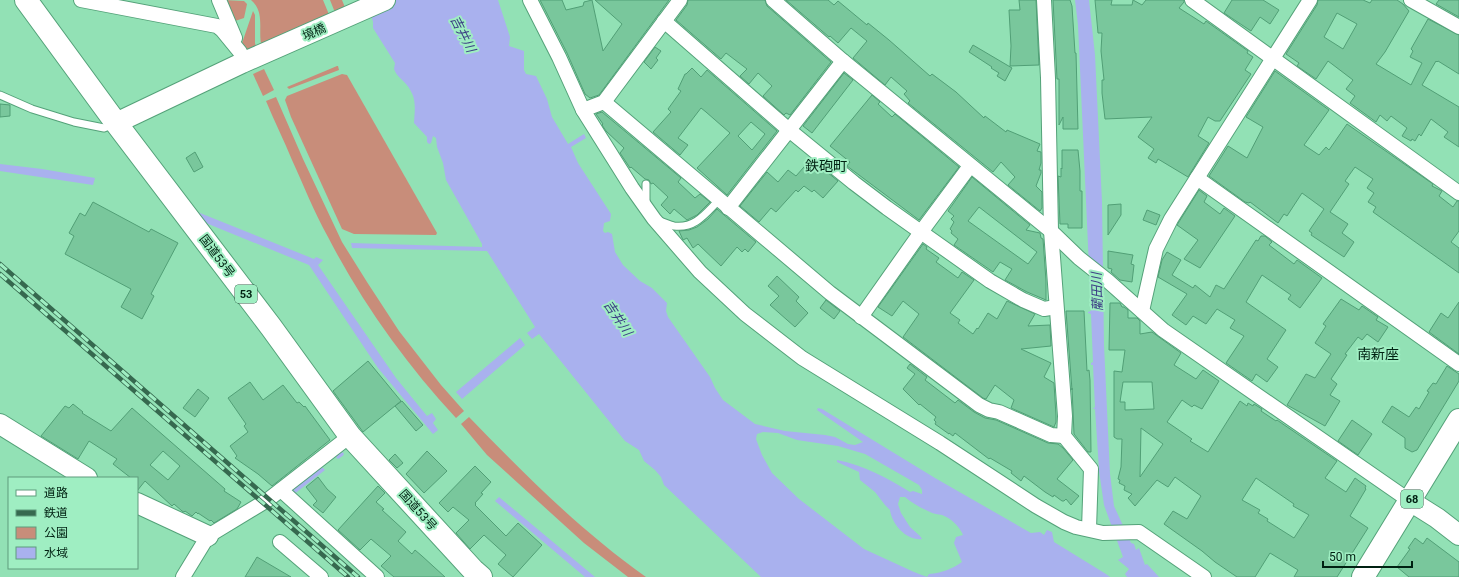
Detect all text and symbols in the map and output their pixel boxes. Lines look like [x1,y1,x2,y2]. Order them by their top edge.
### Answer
water label: 吉井川 [447,13,479,57]
street label: 境橋 [300,21,328,43]
district label: 鉄砲町 [805,158,847,174]
street label: 国道53号 [197,232,237,280]
water label: 藺田川 [1089,270,1105,312]
road number: 53 [235,285,257,303]
water label: 吉井川 [601,298,636,340]
district label: 南新座 [1357,346,1399,362]
legend [8,477,138,569]
text: 道路 [44,486,68,500]
street label: 国道53号 [396,487,440,533]
road number: 68 [1401,490,1423,508]
text: 鉄道 [44,506,68,520]
text: 公園 [44,526,68,540]
scale bar [1323,543,1412,569]
text: 水域 [44,546,68,560]
text: 50 m [1329,550,1356,564]

